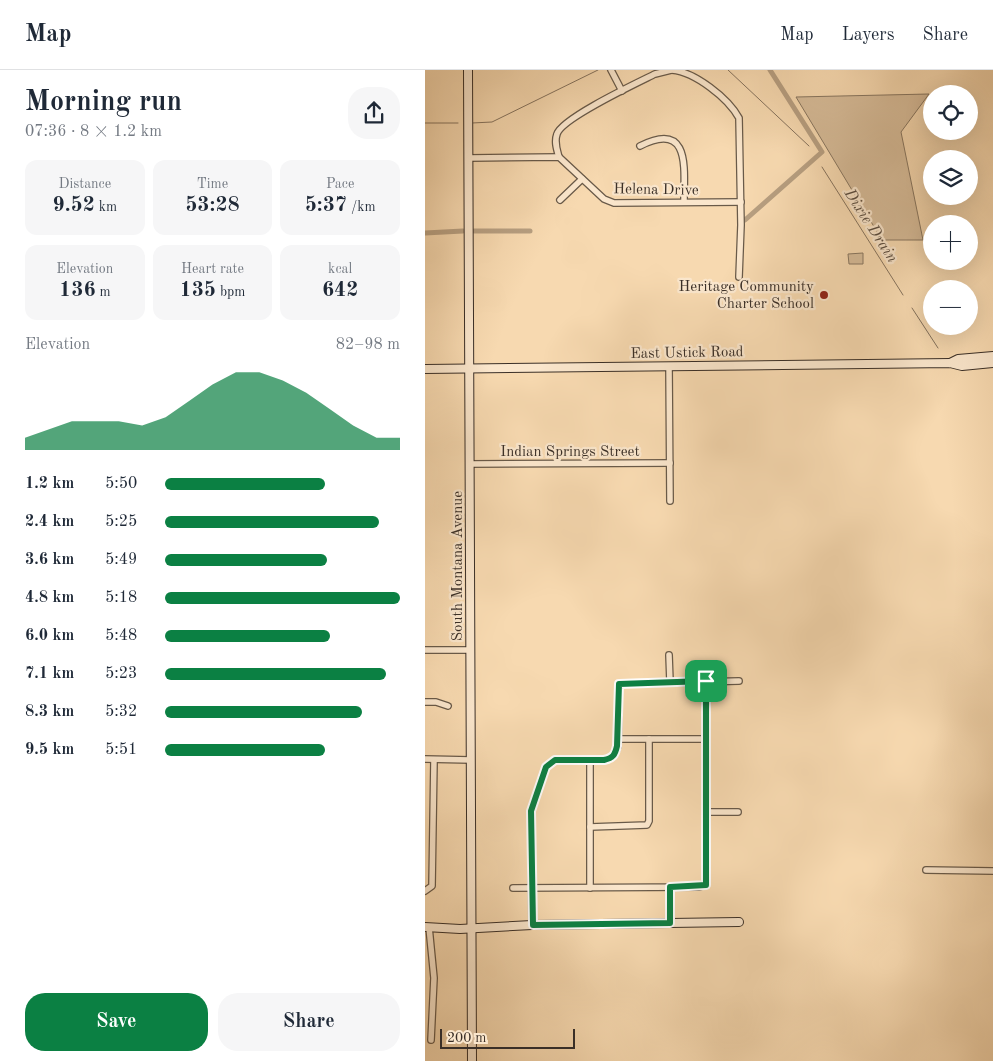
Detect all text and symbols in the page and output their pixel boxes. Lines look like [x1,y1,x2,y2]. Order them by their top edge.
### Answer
text: Map [25,23,72,47]
text: Map [780,26,814,44]
text: Layers [842,26,894,44]
text: Share [922,26,968,44]
map controls [923,85,978,335]
button: locate [923,85,978,140]
button: share [348,87,400,139]
text: Morning run [25,89,182,117]
text: 07:36 · 8 × 1.2 km [25,124,162,140]
button: layers [923,150,978,205]
text: Distance [58,177,111,191]
text: Time [197,177,228,191]
text: Pace [326,177,354,191]
street label: Helena Drive [613,182,699,199]
water label: Dixie Drain [840,185,900,266]
text: 9.52 [52,195,95,216]
text: 53:28 [185,195,240,216]
text: 5:37 [305,195,347,216]
text: km [95,200,117,214]
text: /km [347,200,376,214]
button: + [923,215,978,270]
text: Elevation [56,262,113,276]
text: Heart rate [181,262,244,276]
text: kcal [328,262,352,276]
text: 136 [59,280,96,301]
text: 135 [179,280,216,301]
text: 642 [322,280,358,301]
place label: Heritage Community Charter School [679,280,814,312]
button: − [923,280,978,335]
text: m [96,285,111,299]
text: bpm [216,285,246,299]
marker: Heritage Community Charter School [818,289,830,301]
text: Elevation [25,337,90,353]
text: 82–98 m [336,337,400,353]
street label: East Ustick Road [630,345,744,362]
street label: Indian Springs Street [500,445,640,460]
text: 1.2 km [25,476,74,492]
text: 5:50 [105,476,137,492]
street label: South Montana Avenue [451,491,466,641]
text: 2.4 km [25,514,74,530]
text: 5:25 [105,514,137,530]
text: 3.6 km [25,552,74,568]
text: 5:49 [105,552,137,568]
text: 4.8 km [25,590,74,606]
text: 5:18 [105,590,137,606]
text: 6.0 km [25,628,74,644]
text: 5:48 [105,628,137,644]
pin [685,660,727,702]
text: 7.1 km [25,666,74,682]
text: 5:23 [105,666,137,682]
icon: arrive [692,667,720,695]
text: 8.3 km [25,704,74,720]
text: 5:32 [105,704,137,720]
text: 9.5 km [25,742,74,758]
text: 5:51 [105,742,137,758]
button: Save [25,993,208,1051]
button: Share [218,993,400,1051]
scale bar [440,1026,575,1049]
text: 200 m [447,1031,486,1045]

